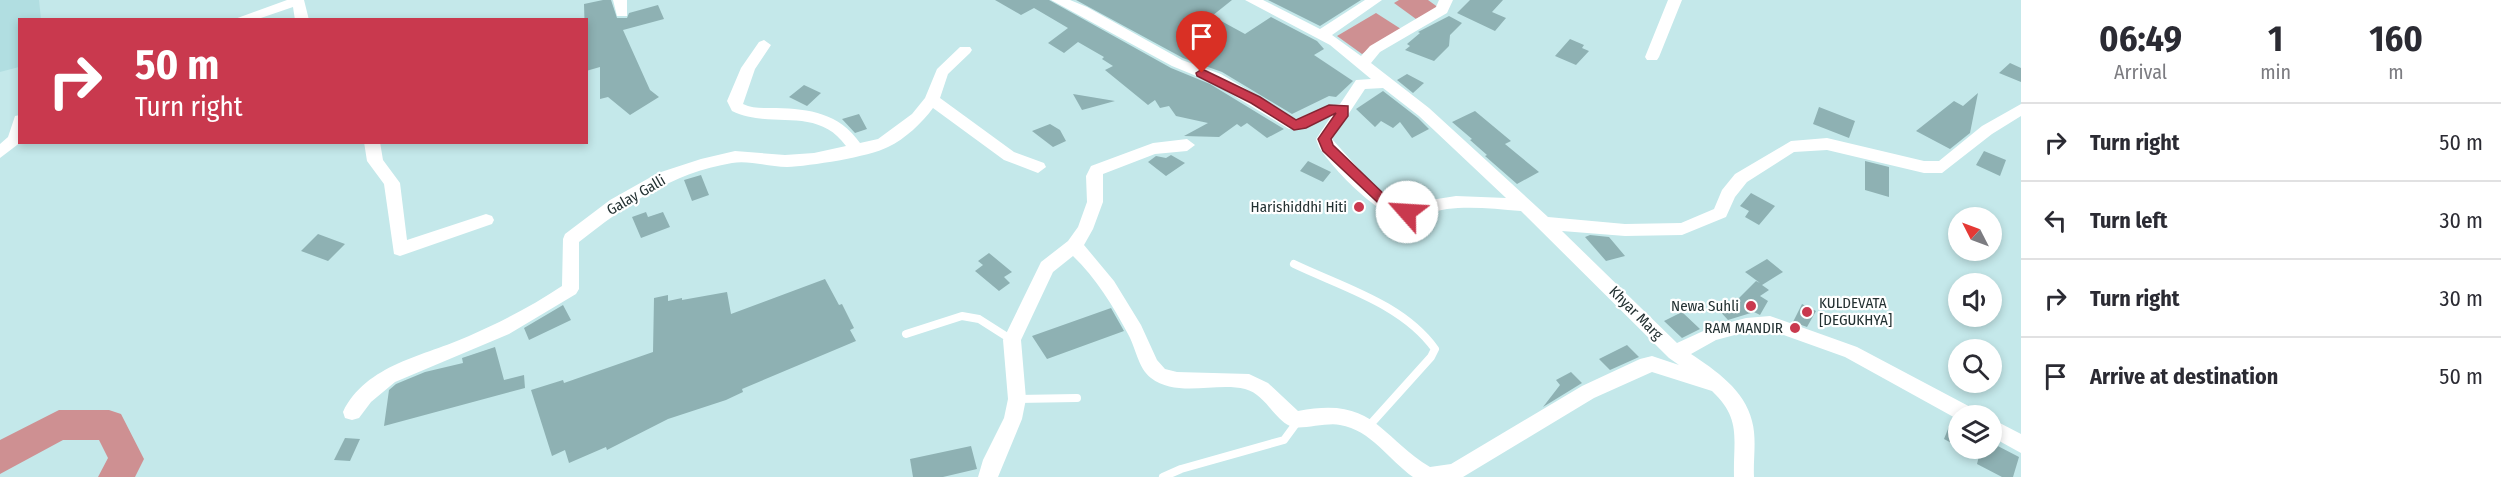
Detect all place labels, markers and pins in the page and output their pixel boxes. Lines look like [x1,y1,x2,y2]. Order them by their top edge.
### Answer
pin [1176,11,1227,73]
place label: Harishiddhi Hiti [1251,198,1347,216]
marker: Harishiddhi Hiti [1352,200,1366,214]
place label: KULDEVATA [DEGUKHYA] [1819,294,1892,329]
place label: Newa Suhli [1671,297,1739,315]
marker: Newa Suhli [1744,299,1758,313]
marker: KULDEVATA [DEGUKHYA] [1800,305,1814,319]
place label: RAM MANDIR [1704,319,1783,337]
marker: RAM MANDIR [1788,321,1802,335]

